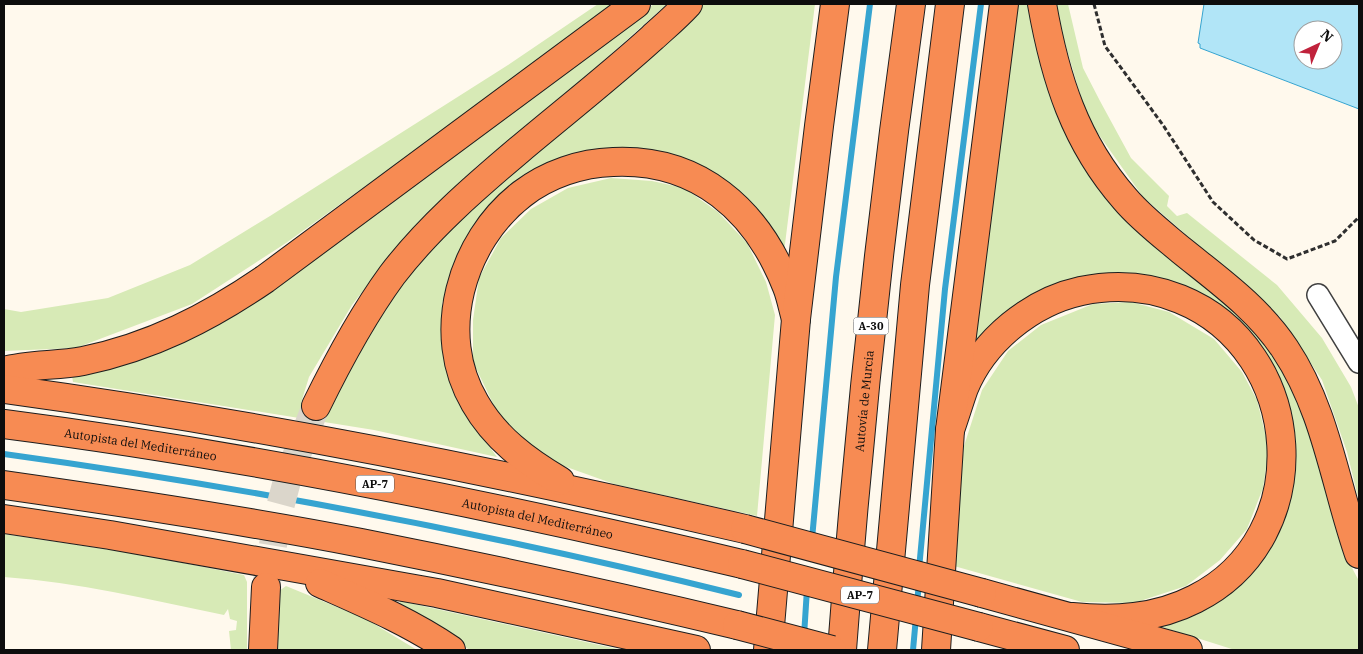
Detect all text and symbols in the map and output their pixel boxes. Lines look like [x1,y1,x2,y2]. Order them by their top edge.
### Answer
north arrow [1293,20,1343,70]
text: N [1317,25,1337,46]
road number: A-30 [854,318,888,334]
street label: Autovía de Murcia [851,349,876,453]
street label: Autopista del Mediterráneo [63,425,218,463]
road number: AP-7 [356,476,394,492]
street label: Autopista del Mediterráneo [461,494,615,542]
road number: AP-7 [841,586,879,604]

